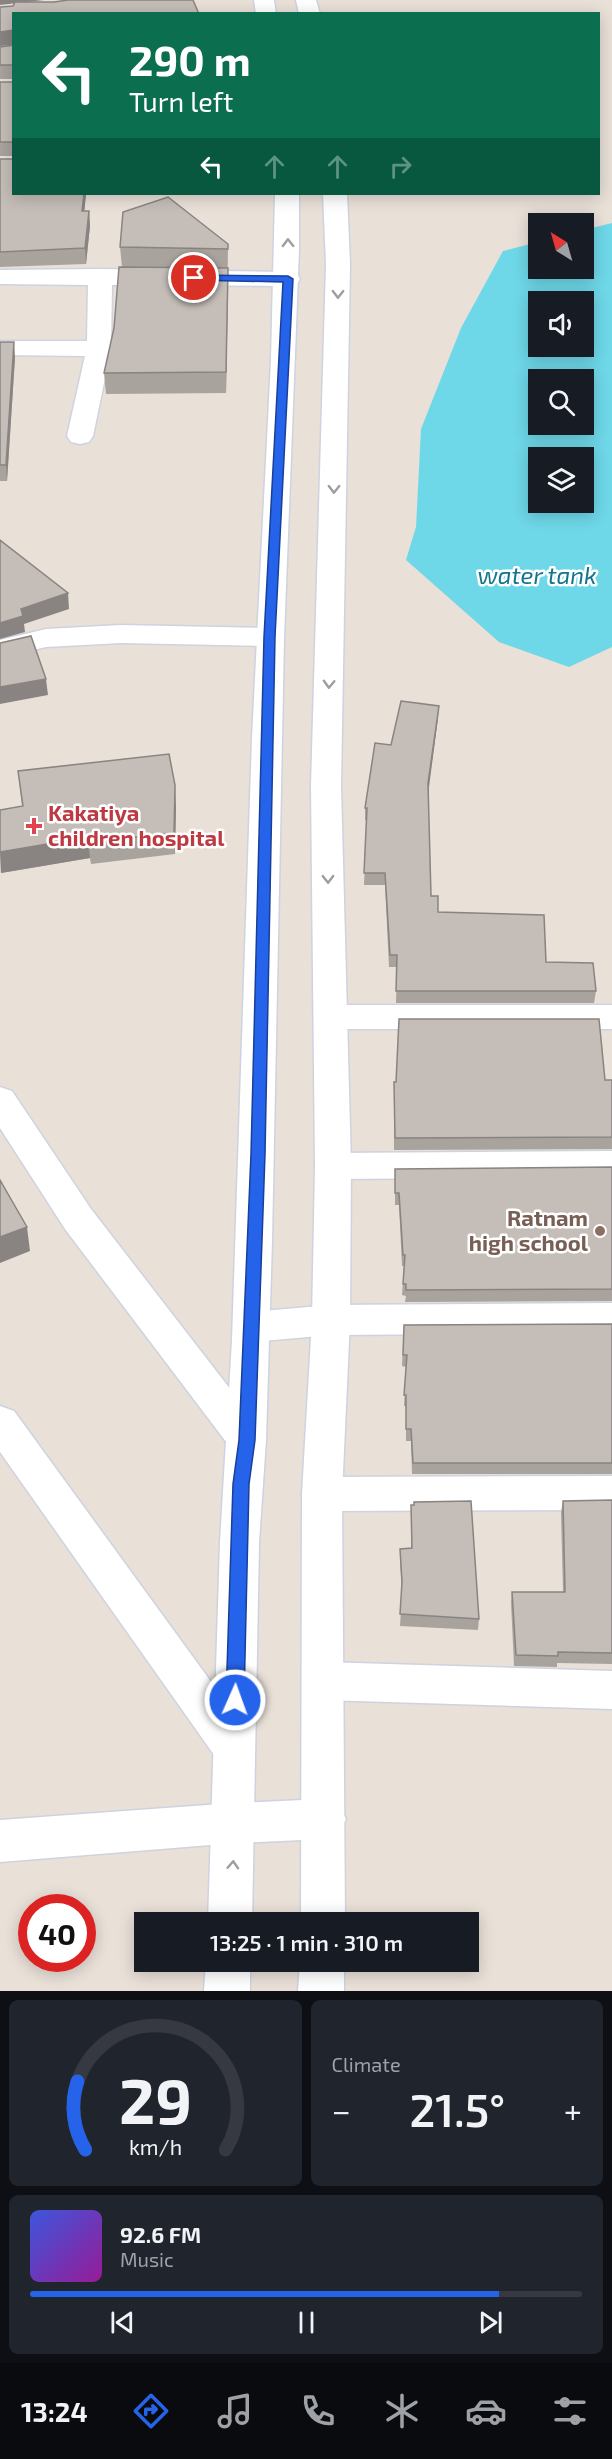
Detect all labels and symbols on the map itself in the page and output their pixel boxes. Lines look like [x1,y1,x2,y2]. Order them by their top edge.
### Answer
north arrow [528,213,594,279]
one-way arrow [282,238,294,247]
pin [168,252,219,303]
one-way arrow [331,289,344,298]
one-way arrow [328,484,340,493]
water label: water tank [477,560,597,589]
one-way arrow [323,679,335,688]
place label: Kakatiya children hospital [48,799,225,850]
marker: Kakatiya children hospital [25,817,43,835]
one-way arrow [322,874,334,883]
place label: Ratnam high school [469,1204,589,1255]
marker: Ratnam high school [593,1224,607,1238]
position arrow [203,1668,267,1732]
one-way arrow [227,1860,240,1869]
speed limit sign: 40 [18,1894,96,1972]

